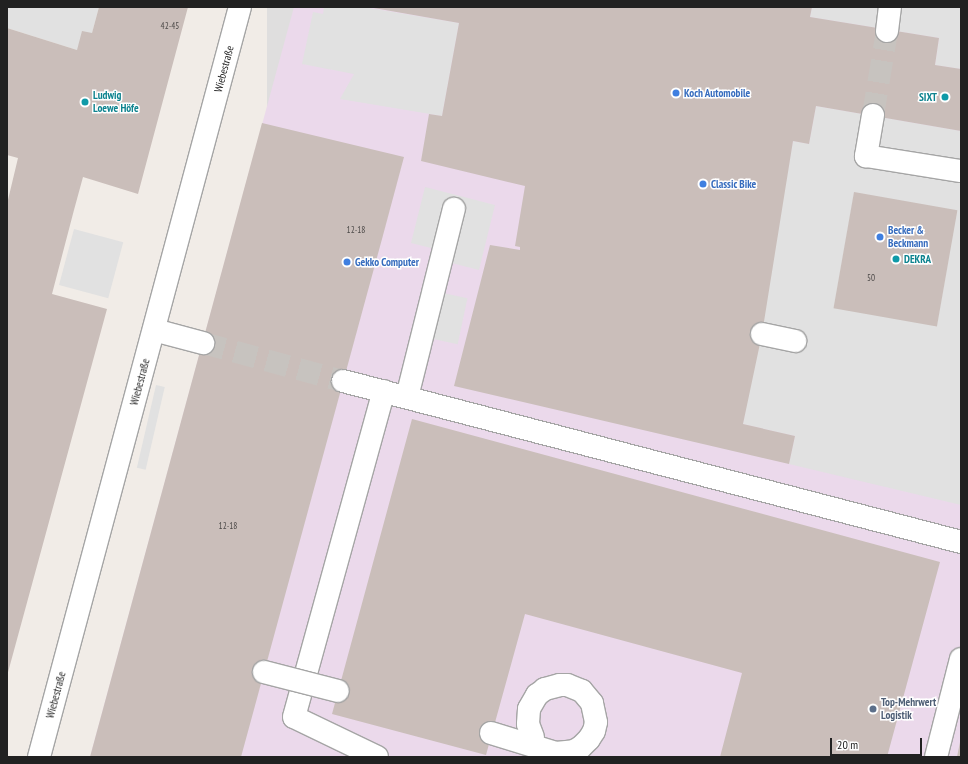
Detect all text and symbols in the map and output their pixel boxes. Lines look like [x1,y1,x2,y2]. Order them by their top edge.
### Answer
house number: 42-45 [161,21,179,31]
street label: Wiebestraße [211,44,237,94]
place label: Koch Automobile [684,86,751,100]
marker: Koch Automobile [671,88,681,98]
place label: Ludwig Loewe Höfe [93,89,139,115]
place label: SIXT [919,90,937,104]
marker: SIXT [940,92,950,102]
marker: Ludwig Loewe Höfe [80,97,90,107]
place label: Classic Bike [711,177,757,191]
marker: Classic Bike [698,179,708,189]
place label: Becker & Beckmann [888,224,928,250]
house number: 12-18 [347,225,365,235]
marker: Becker & Beckmann [875,232,885,242]
place label: DEKRA [904,252,931,266]
marker: DEKRA [891,254,901,264]
place label: Gekko Computer [355,255,419,269]
marker: Gekko Computer [342,257,352,267]
house number: 50 [867,273,875,283]
street label: Wiebestraße [127,357,153,407]
house number: 12-18 [219,521,237,531]
street label: Wiebestraße [43,670,69,720]
place label: Top-Mehrwert Logistik [881,696,936,722]
marker: Top-Mehrwert Logistik [868,704,878,714]
scale bar [832,730,924,756]
text: 20 m [837,737,858,752]

